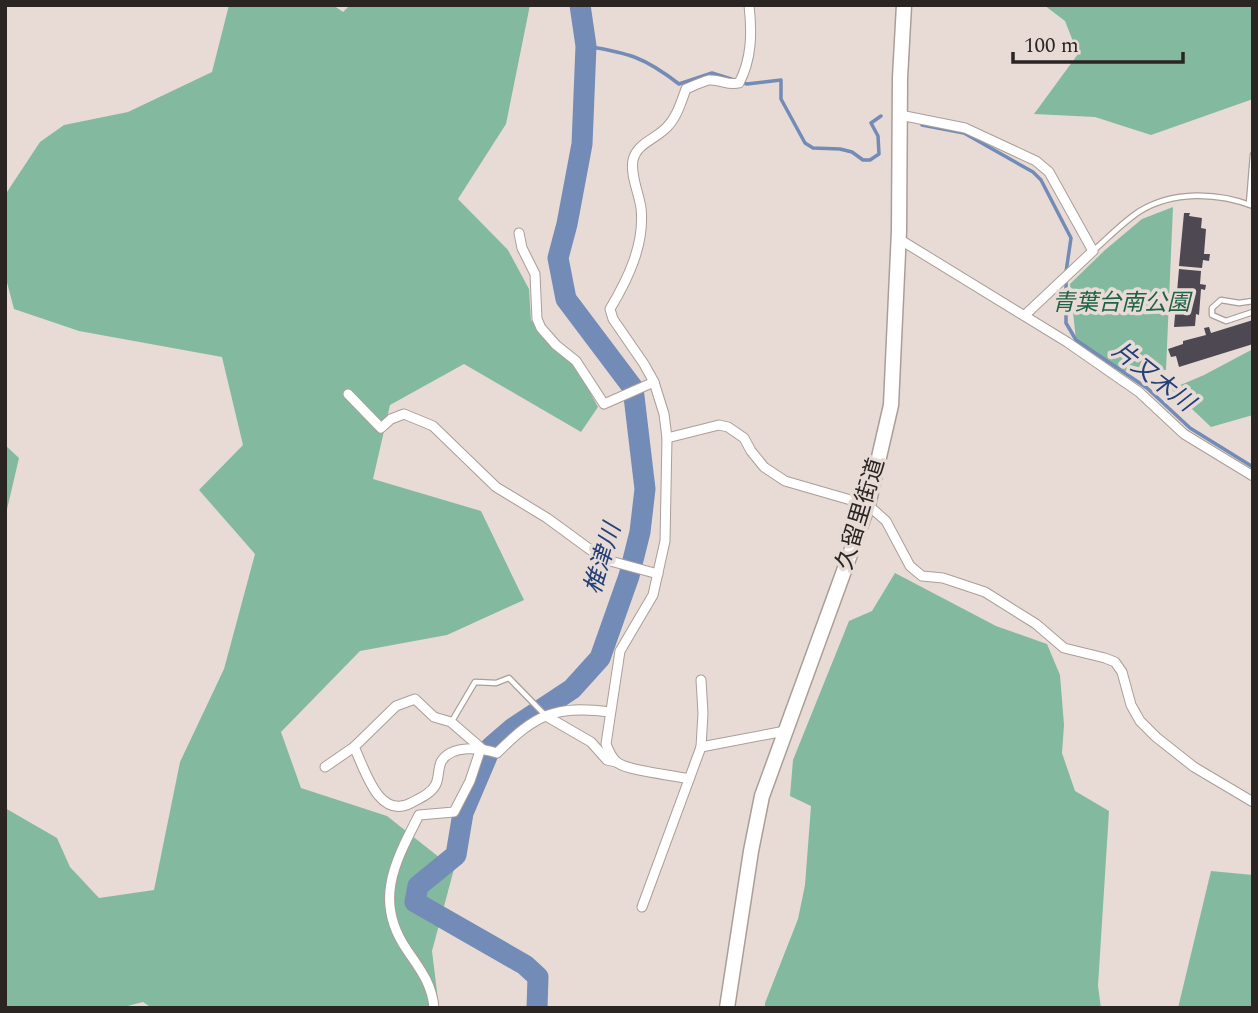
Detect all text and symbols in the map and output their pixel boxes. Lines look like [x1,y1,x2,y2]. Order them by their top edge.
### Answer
scale bar [1013,21,1183,65]
text: 100 m [1024,30,1079,62]
park label: 青葉台南公園 [1052,286,1193,321]
water label: 片又木川 [1104,333,1204,423]
street label: 久留里街道 [827,454,895,574]
water label: 椎津川 [575,516,632,599]

